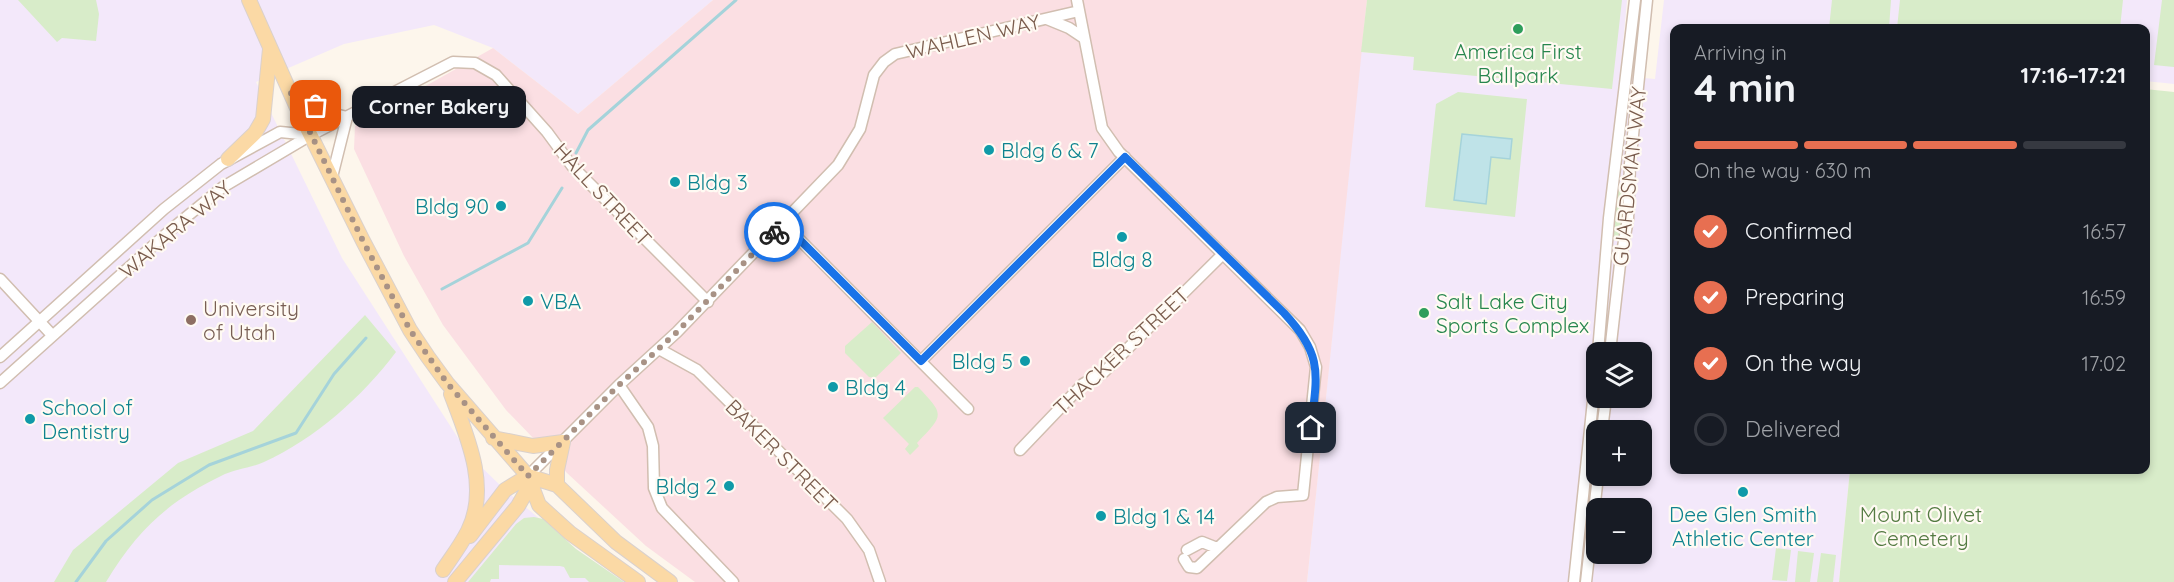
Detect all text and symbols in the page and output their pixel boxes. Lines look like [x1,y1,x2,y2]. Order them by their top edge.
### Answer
street label: WAHLEN WAY [903,8,1043,64]
marker: America First Ballpark [1511,22,1525,36]
place label: America First Ballpark [1454,38,1582,88]
text: Arriving in [1694,40,1787,65]
text: 17:16–17:21 [2020,61,2126,89]
text: 4 min [1694,63,1796,112]
pin [290,80,341,131]
callout: Corner Bakery [352,85,526,127]
street label: GUARDSMAN WAY [1607,85,1651,267]
icon: bag [299,89,332,122]
text: Corner Bakery [369,94,509,119]
street label: HALL STREET [549,137,657,251]
place label: Bldg 6 & 7 [1001,137,1099,163]
marker: Bldg 6 & 7 [982,143,996,157]
text: On the way · 630 m [1694,158,1872,183]
place label: Bldg 3 [687,169,748,195]
street label: WAKARA WAY [113,174,237,284]
marker: Bldg 3 [668,175,682,189]
place label: Bldg 90 [415,193,489,219]
marker: Bldg 90 [494,199,508,213]
courier [744,202,804,262]
icon: check [1694,215,1727,248]
icon: bike [758,216,791,249]
text: Confirmed [1745,217,1852,245]
text: 16:57 [2083,219,2126,244]
marker: Bldg 8 [1115,230,1129,244]
place label: Bldg 8 [1091,246,1153,272]
street label: THACKER STREET [1048,281,1194,421]
icon: check [1694,281,1727,314]
text: Preparing [1745,283,1845,311]
text: 16:59 [2082,285,2126,310]
place label: VBA [540,288,581,314]
place label: Salt Lake City Sports Complex [1436,288,1589,338]
marker: VBA [521,294,535,308]
place label: University of Utah [203,295,299,345]
marker: Salt Lake City Sports Complex [1417,306,1431,320]
marker: University of Utah [184,313,198,327]
map controls [1586,342,1652,564]
button: layers [1586,342,1652,408]
icon: check [1694,347,1727,380]
place label: Bldg 5 [952,348,1013,374]
text: On the way [1745,349,1861,377]
text: 17:02 [2082,351,2126,376]
marker: Bldg 5 [1018,354,1032,368]
place label: Bldg 4 [845,374,906,400]
marker: Bldg 4 [826,380,840,394]
street label: BAKER STREET [720,393,844,517]
place label: School of Dentistry [42,394,133,444]
pin [1285,402,1336,453]
icon: home [1294,411,1327,444]
marker: School of Dentistry [23,412,37,426]
text: Delivered [1745,415,1841,443]
button: + [1586,420,1652,486]
place label: Bldg 2 [656,473,717,499]
marker: Bldg 2 [722,479,736,493]
marker: Dee Glen Smith Athletic Center [1736,485,1750,499]
button: − [1586,498,1652,564]
place label: Dee Glen Smith Athletic Center [1669,501,1817,551]
park label: Mount Olivet Cemetery [1860,501,1982,551]
place label: Bldg 1 & 14 [1113,503,1215,529]
marker: Bldg 1 & 14 [1094,509,1108,523]

